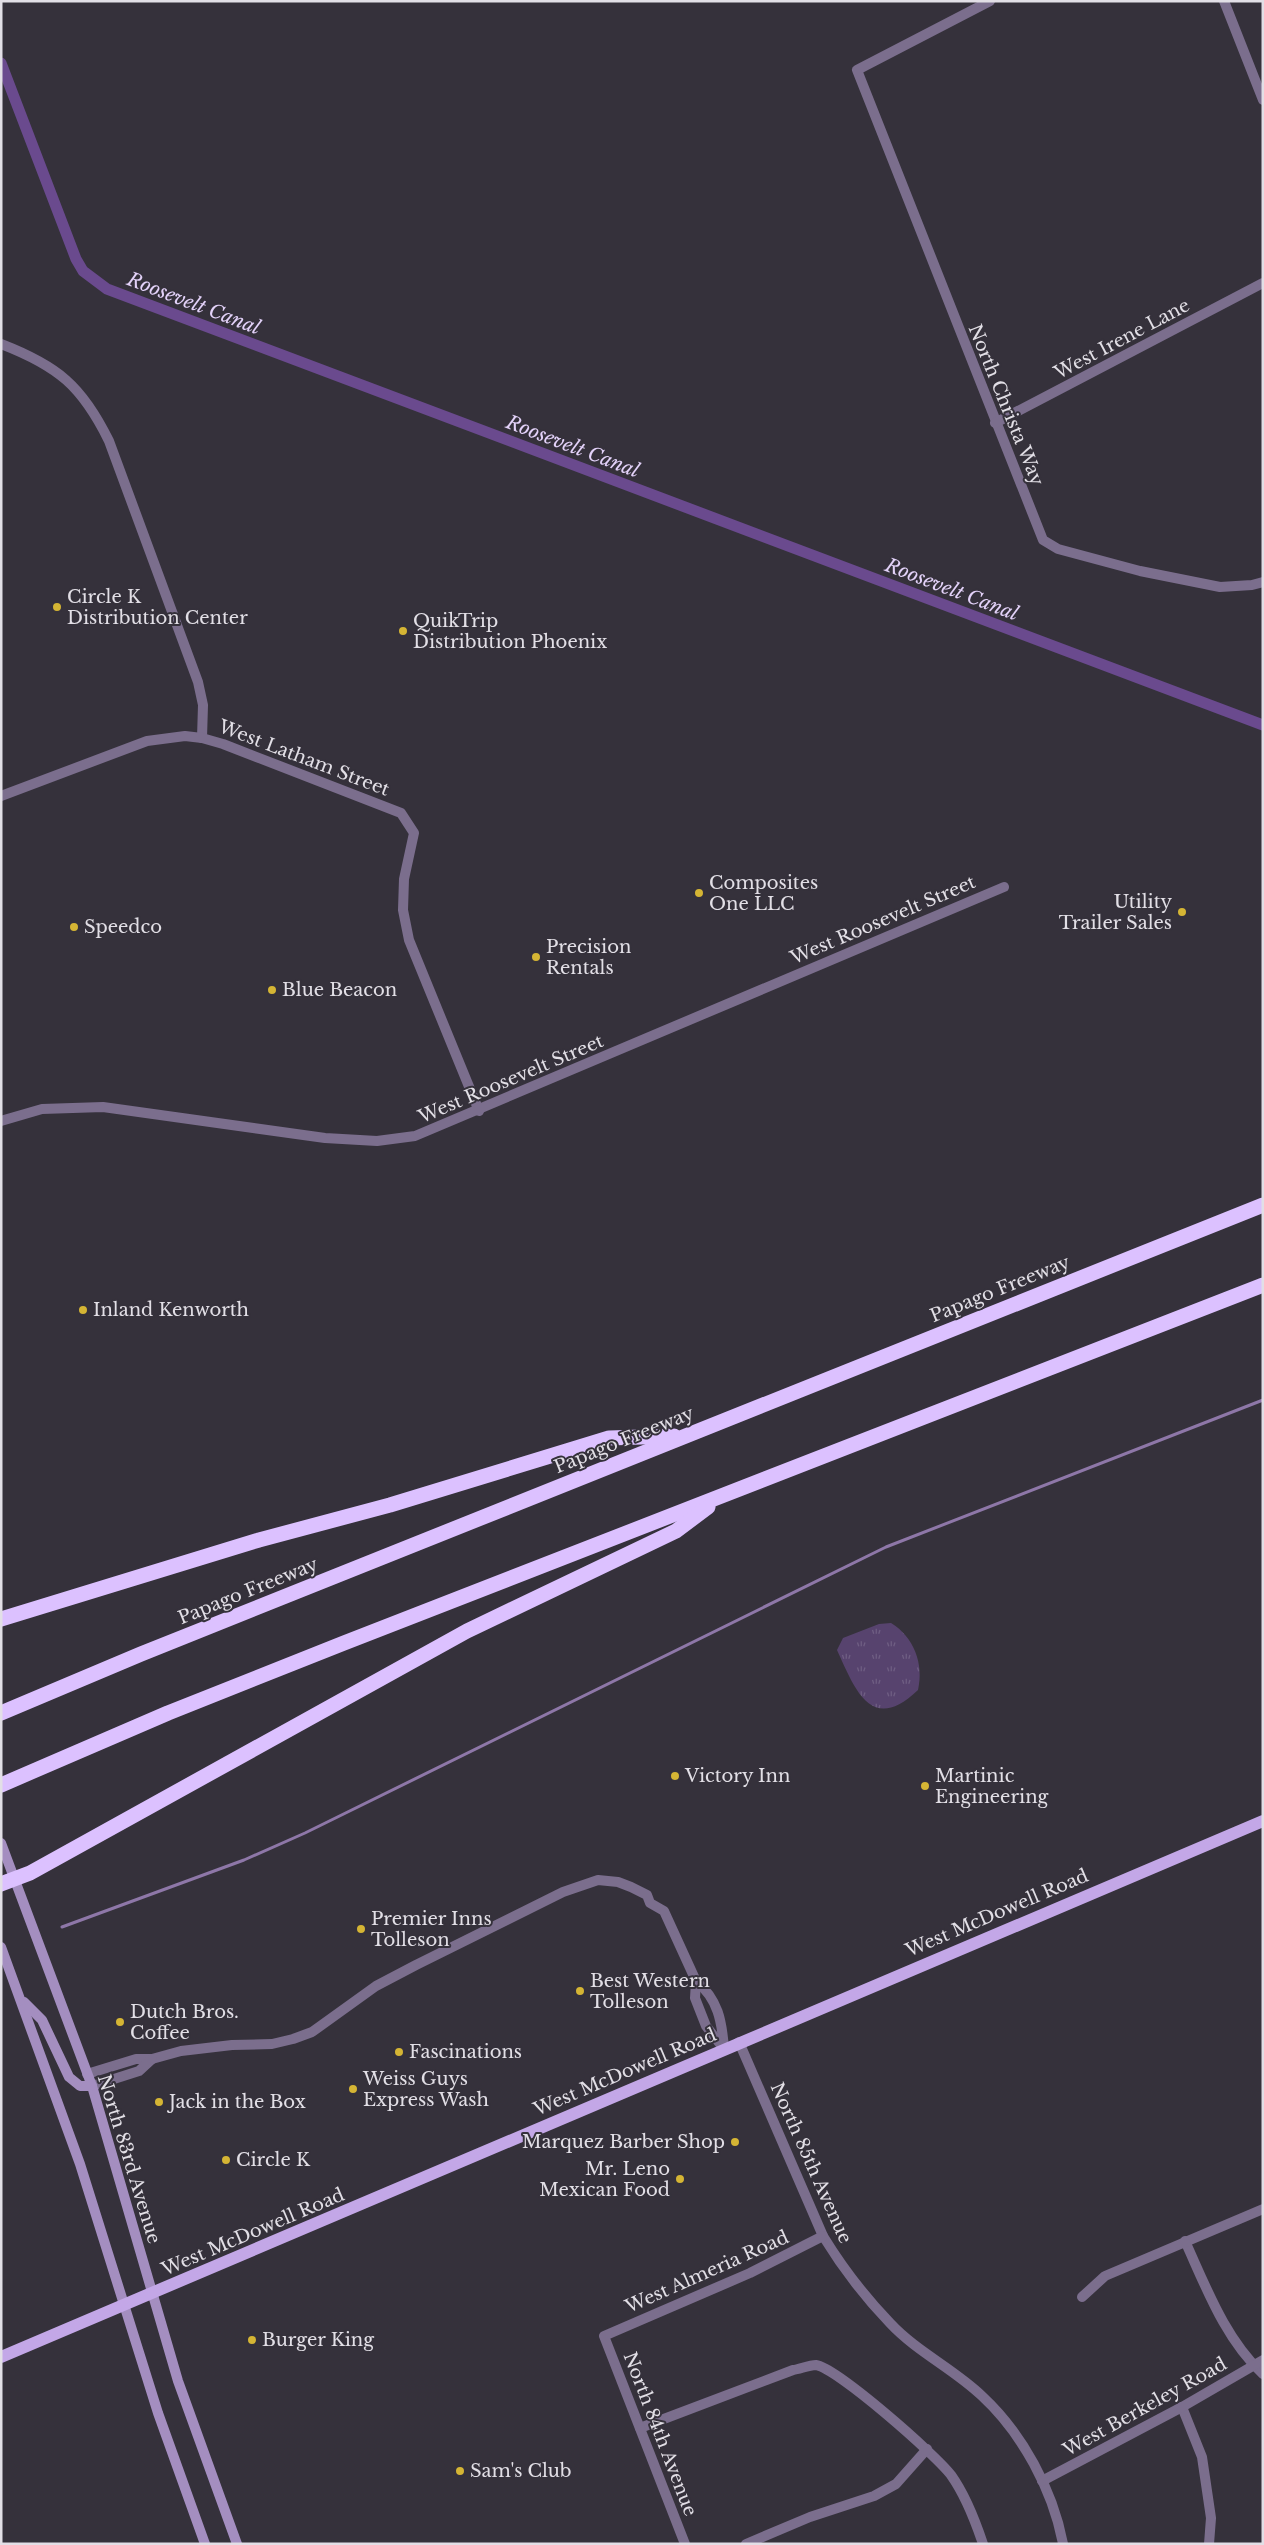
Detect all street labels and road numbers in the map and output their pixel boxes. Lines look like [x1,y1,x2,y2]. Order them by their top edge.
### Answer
street label: West Irene Lane [1050,294,1193,384]
street label: North Christa Way [964,321,1049,489]
street label: West Latham Street [215,715,393,801]
street label: West Roosevelt Street [786,871,979,969]
street label: West Roosevelt Street [414,1030,607,1128]
street label: Papago Freeway [927,1251,1074,1327]
street label: Papago Freeway [551,1402,698,1478]
street label: Papago Freeway [175,1553,322,1629]
street label: West McDowell Road [901,1864,1092,1962]
street label: West McDowell Road [529,2023,720,2121]
street label: North 83rd Avenue [93,2072,165,2246]
street label: North 85th Avenue [766,2079,856,2247]
street label: West McDowell Road [157,2183,348,2281]
street label: West Almeria Road [621,2226,792,2318]
street label: North 84th Avenue [619,2349,701,2519]
street label: West Berkeley Road [1058,2353,1231,2462]

